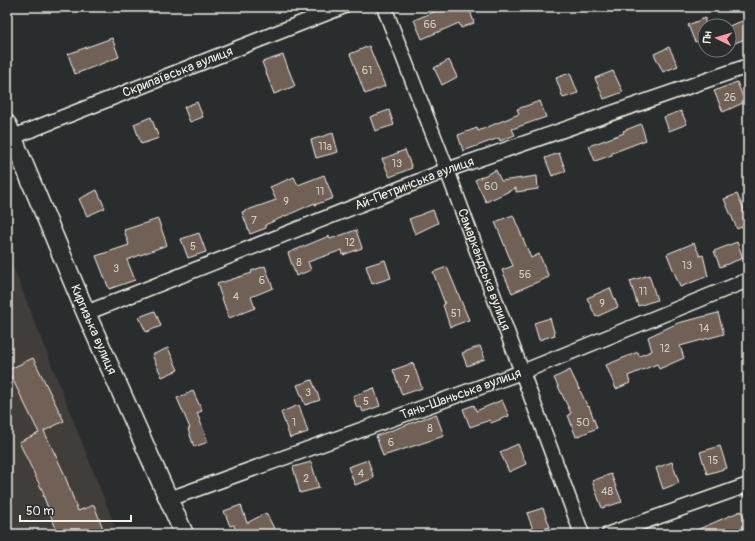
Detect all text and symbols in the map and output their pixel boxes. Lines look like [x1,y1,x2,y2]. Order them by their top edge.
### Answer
house number: 66 [424,18,436,31]
north arrow [697,18,737,58]
text: Пн [701,30,715,44]
street label: Скрипаївська вулиця [120,43,235,101]
house number: 61 [362,64,372,77]
house number: 26 [724,91,736,104]
house number: 11а [318,140,332,153]
street label: Ай-Петринська вулиця [352,153,476,214]
house number: 13 [392,157,402,170]
house number: 60 [484,180,498,193]
house number: 11 [316,185,324,198]
house number: 9 [283,195,289,208]
street label: Самаркандська вулиця [454,206,514,333]
house number: 7 [251,214,257,227]
house number: 12 [345,236,355,249]
house number: 5 [190,240,196,253]
house number: 8 [296,256,302,269]
house number: 13 [682,259,692,272]
house number: 3 [113,262,119,275]
house number: 56 [519,268,531,281]
house number: 6 [259,274,265,287]
street label: Киргизька вулиця [67,282,120,377]
house number: 11 [639,285,647,298]
house number: 4 [233,290,240,303]
house number: 9 [599,297,605,310]
house number: 51 [451,307,461,320]
house number: 14 [699,322,710,335]
house number: 12 [660,342,670,355]
street label: Тянь-Шаньська вулиця [398,365,523,423]
house number: 7 [404,373,410,386]
house number: 3 [305,386,311,399]
house number: 5 [363,395,369,408]
house number: 1 [292,416,296,429]
house number: 50 [576,416,590,429]
house number: 8 [427,422,433,435]
house number: 6 [388,436,394,449]
house number: 15 [708,454,718,467]
house number: 4 [358,467,365,480]
house number: 2 [303,472,309,485]
house number: 48 [601,485,613,498]
scale bar [20,497,131,523]
text: 50 m [26,504,54,519]

